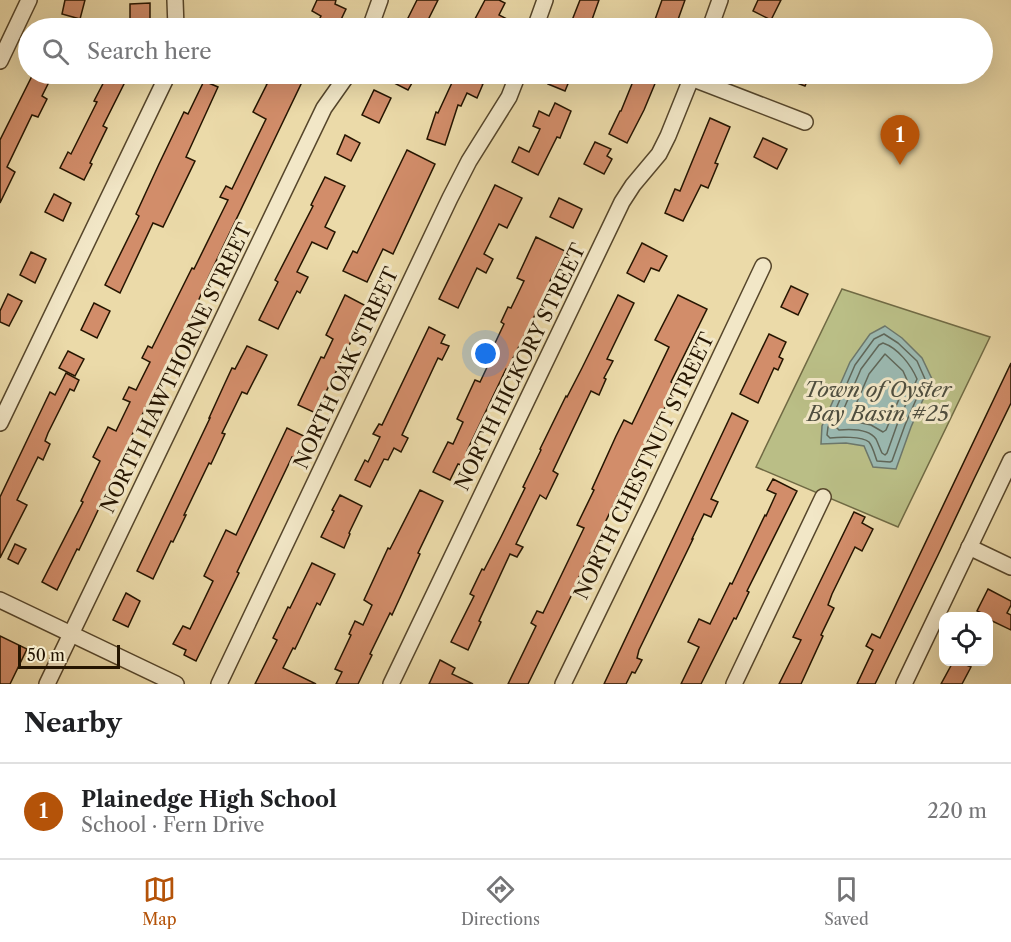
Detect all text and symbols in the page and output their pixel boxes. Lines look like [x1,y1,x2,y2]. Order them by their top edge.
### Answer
search box [18,18,993,84]
icon: search [39,35,72,68]
text: Search here [87,38,212,65]
pin: 1 [880,116,920,165]
street label: NORTH HAWTHORNE STREET [95,219,257,517]
street label: NORTH HICKORY STREET [450,240,590,494]
street label: NORTH OAK STREET [289,263,403,473]
street label: NORTH CHESTNUT STREET [569,329,719,603]
your location [471,339,500,368]
water label: Town of Oyster Bay Basin #25 [804,377,953,426]
map controls [939,612,993,666]
button: locate [939,612,993,666]
scale bar [18,642,120,670]
text: 50 m [27,645,65,665]
text: Nearby [24,707,122,739]
text: Plainedge High School [81,786,337,813]
text: 1 [39,799,48,823]
text: 220 m [927,799,987,823]
text: School · Fern Drive [81,813,264,837]
tab: Map [142,873,177,929]
tab: Directions [461,873,540,929]
tab: Saved [824,873,869,929]

